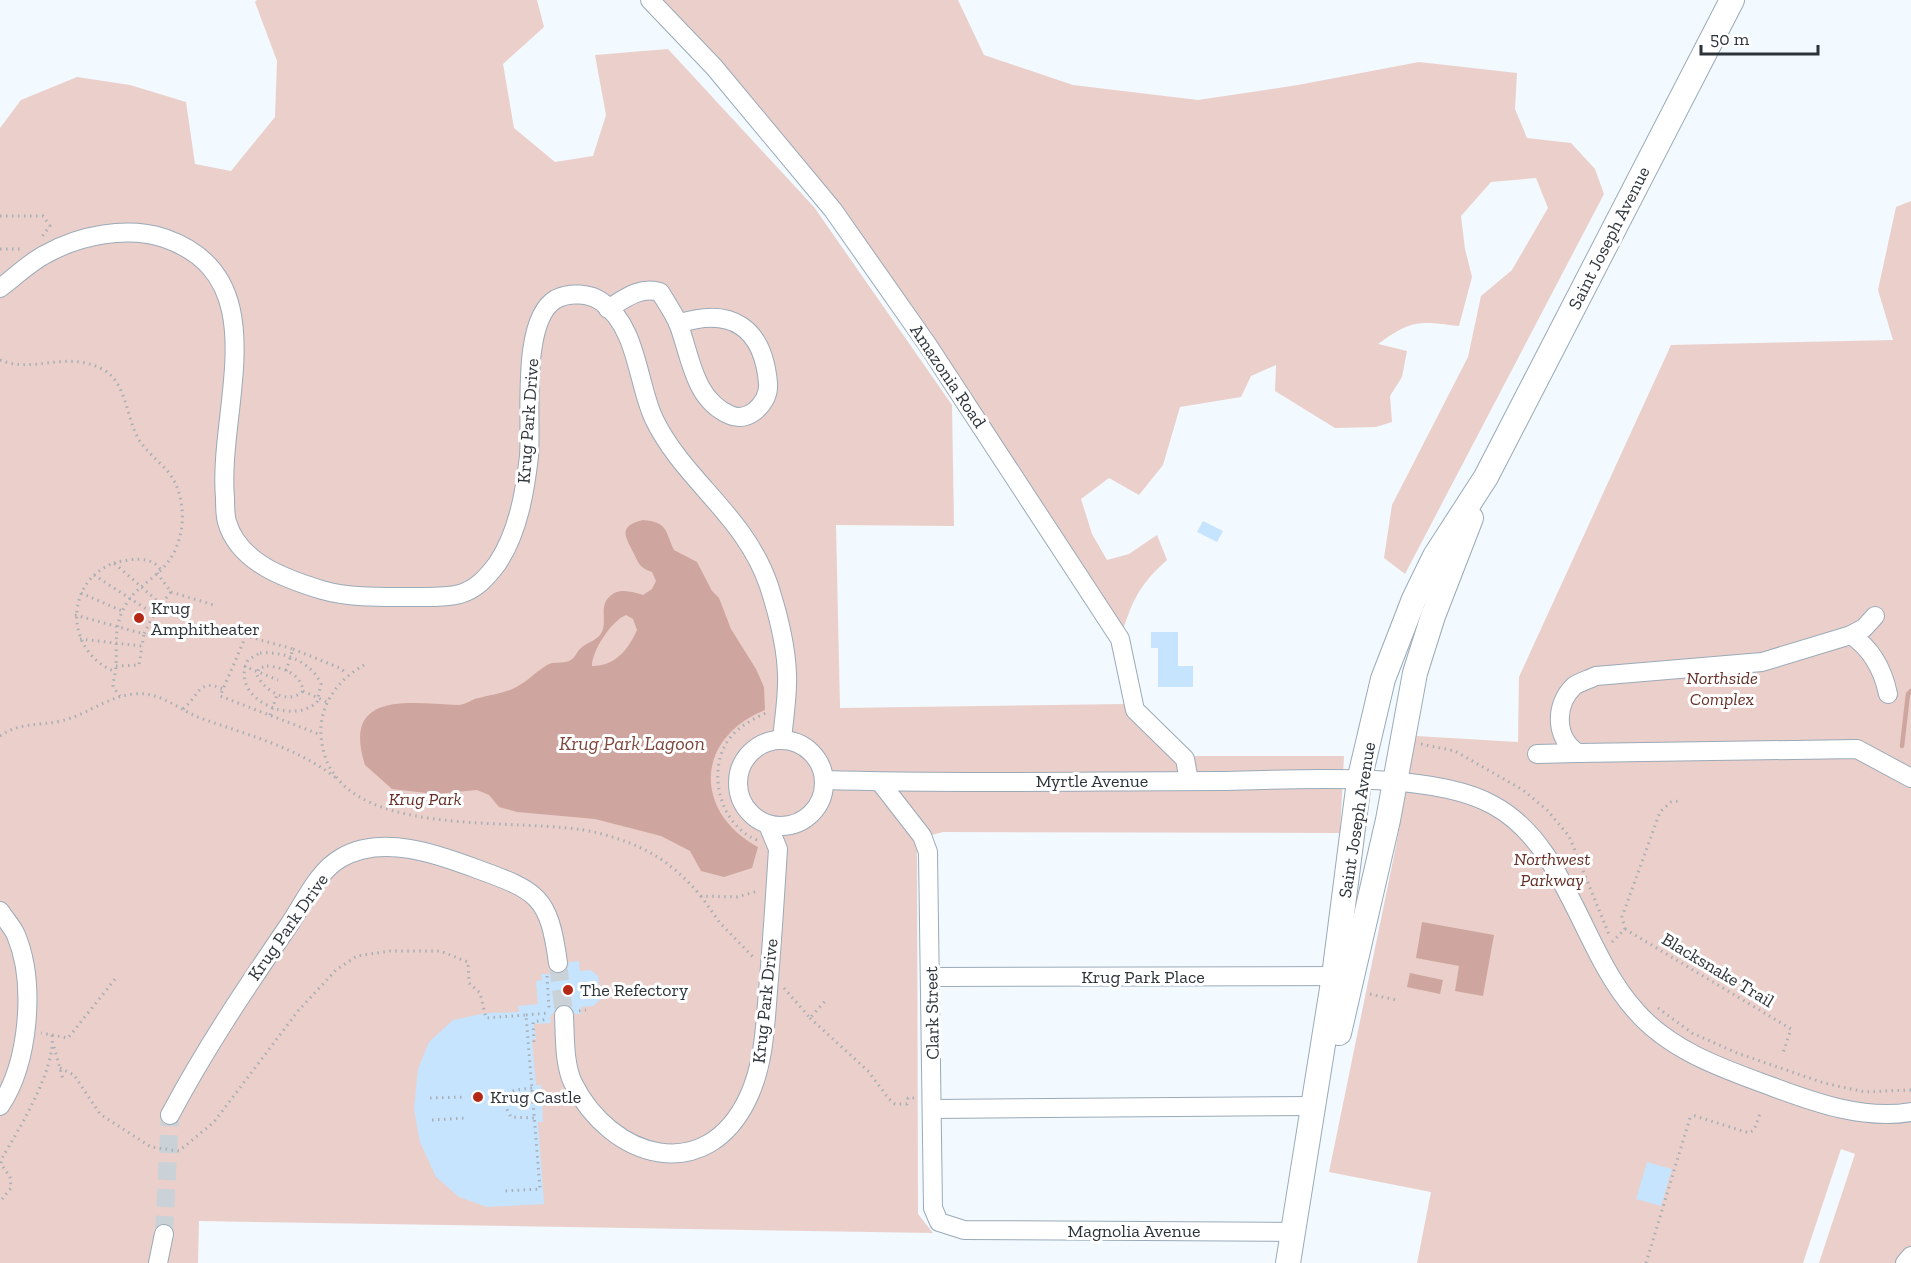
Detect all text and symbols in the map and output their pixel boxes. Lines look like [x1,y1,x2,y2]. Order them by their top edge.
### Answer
scale bar [1701,18,1818,56]
text: 50 m [1710,28,1750,50]
street label: Saint Joseph Avenue [1563,163,1655,313]
street label: Amazonia Road [905,320,991,432]
street label: Krug Park Drive [513,358,543,484]
place label: Krug Amphitheater [151,597,260,640]
marker: Krug Amphitheater [132,611,146,625]
park label: Northside Complex [1686,667,1758,710]
water label: Krug Park Lagoon [559,731,705,755]
street label: Saint Joseph Avenue [1334,740,1380,900]
street label: Myrtle Avenue [1036,770,1148,792]
park label: Krug Park [389,788,461,810]
park label: Northwest Parkway [1514,848,1590,891]
street label: Krug Park Drive [243,869,333,985]
street label: Blacksnake Trail [1658,928,1778,1012]
street label: Krug Park Drive [748,938,782,1064]
street label: Clark Street [920,966,944,1060]
street label: Krug Park Place [1081,966,1205,988]
place label: The Refectory [580,979,689,1001]
marker: The Refectory [561,983,575,997]
place label: Krug Castle [490,1086,581,1108]
marker: Krug Castle [471,1090,485,1104]
street label: Magnolia Avenue [1068,1220,1200,1242]

